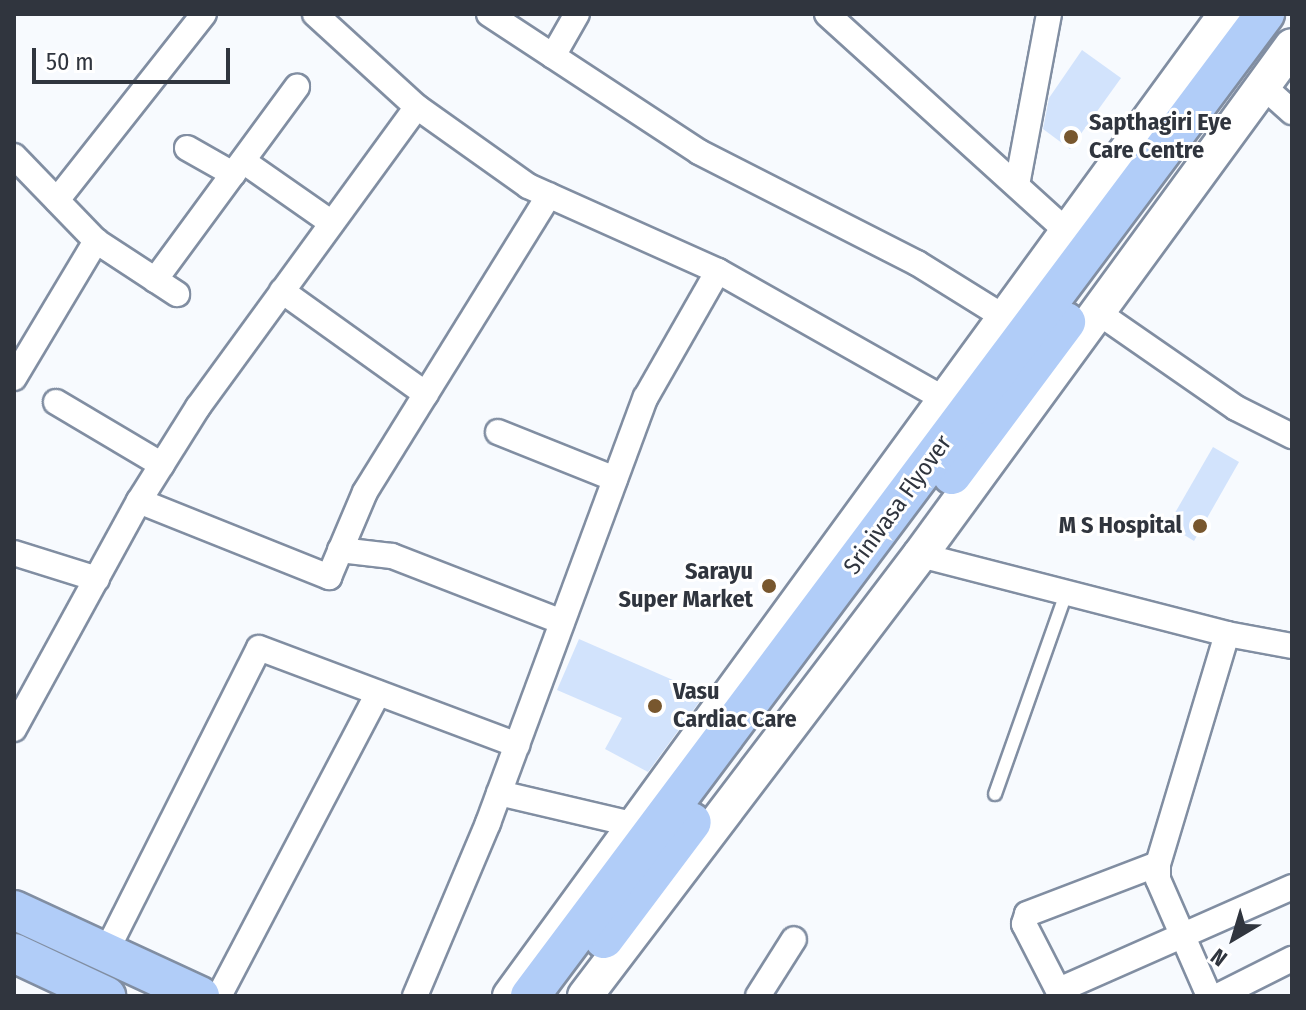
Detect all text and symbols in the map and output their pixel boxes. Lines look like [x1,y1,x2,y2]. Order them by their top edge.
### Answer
scale bar [36,32,234,82]
text: 50 m [46,48,94,76]
place label: Sapthagiri Eye Care Centre [1089,109,1232,165]
marker: Sapthagiri Eye Care Centre [1060,126,1082,148]
street label: Srinivasa Flyover [838,430,958,580]
place label: M S Hospital [1059,512,1182,540]
marker: M S Hospital [1189,515,1211,537]
place label: Sarayu Super Market [619,558,753,614]
marker: Sarayu Super Market [760,577,778,595]
place label: Vasu Cardiac Care [673,678,797,734]
marker: Vasu Cardiac Care [644,695,666,717]
north arrow [1194,898,1274,978]
text: N [1205,943,1232,972]

